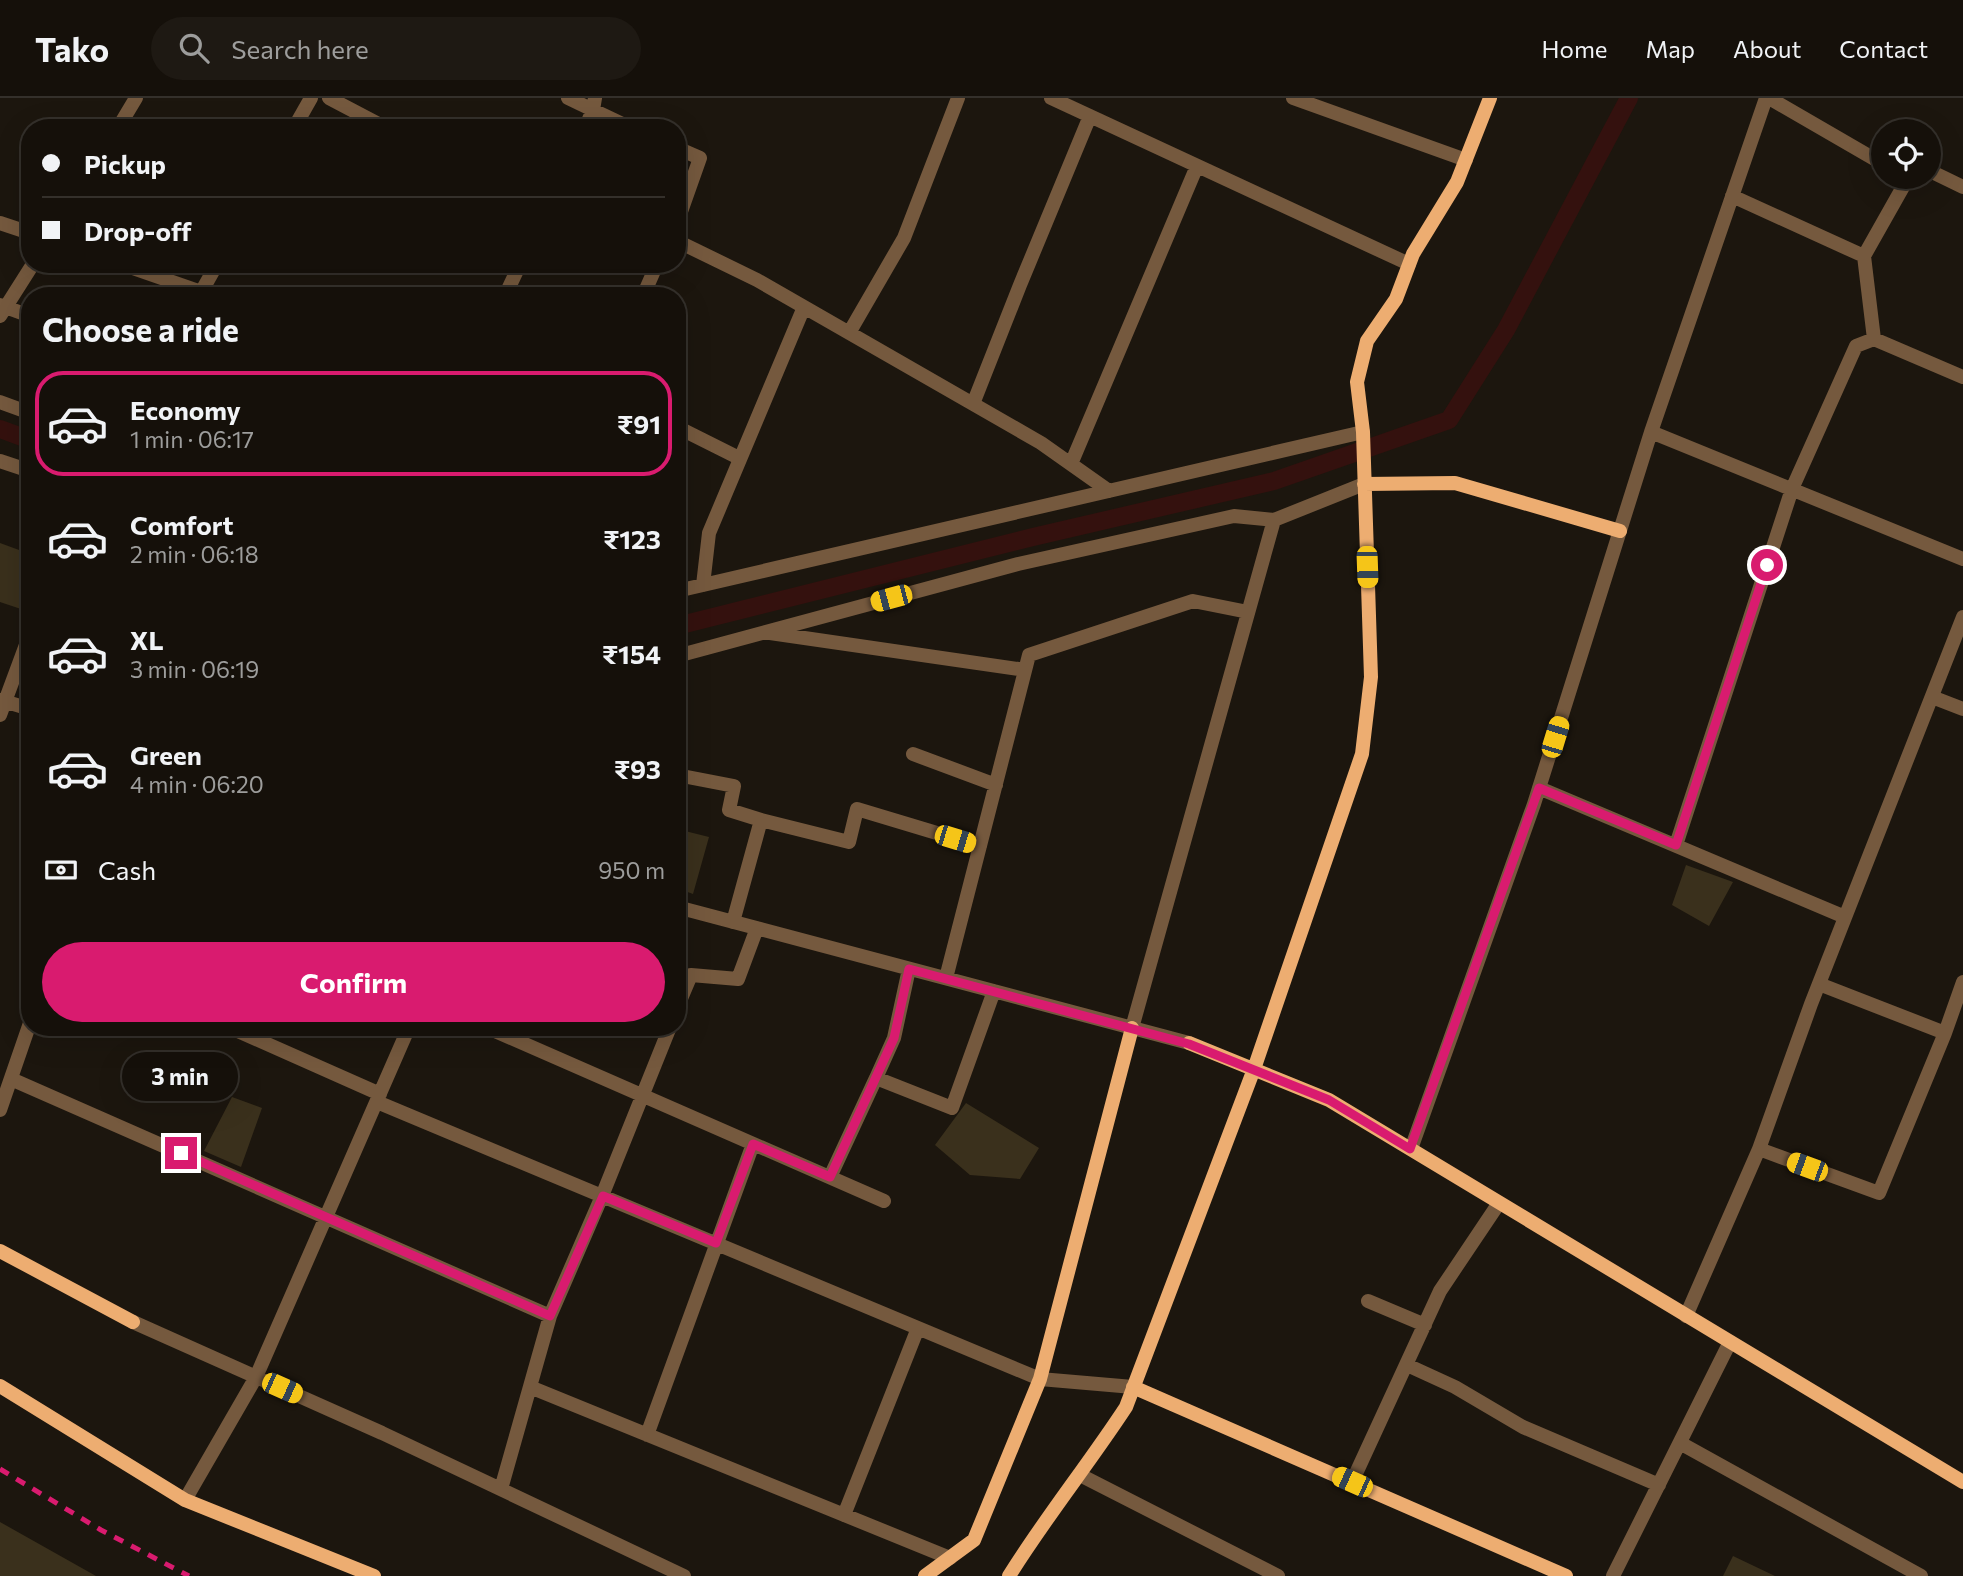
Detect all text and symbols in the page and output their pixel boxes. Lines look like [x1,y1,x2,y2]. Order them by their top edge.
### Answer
search box [151,17,641,80]
text: Tako [35,28,109,69]
icon: search [175,29,213,67]
text: Search here [231,33,369,64]
text: Home [1542,34,1608,63]
text: Map [1646,34,1695,63]
text: About [1733,34,1801,63]
text: Contact [1839,34,1928,63]
map controls [1871,119,1941,189]
button: locate [1871,119,1941,189]
text: Pickup [84,148,166,179]
text: Drop-off [84,215,191,246]
text: Choose a ride [42,309,239,349]
icon: car [46,392,109,455]
text: Economy [130,394,241,425]
text: ₹91 [617,408,661,439]
text: 1 min · 06:17 [130,425,254,453]
icon: car [46,507,109,570]
text: Comfort [130,509,233,540]
text: ₹123 [603,523,661,554]
text: 2 min · 06:18 [130,540,259,568]
car [1356,546,1379,588]
route start [1751,549,1783,581]
car [868,582,915,614]
icon: car [46,622,109,685]
text: XL [130,624,164,655]
text: ₹154 [602,638,661,669]
text: 3 min · 06:19 [130,655,259,683]
car [1539,714,1572,760]
icon: car [46,737,109,800]
text: Green [130,739,202,770]
text: ₹93 [614,753,661,784]
text: 4 min · 06:20 [130,770,264,798]
car [932,823,979,855]
icon: cash [42,851,80,889]
text: Cash [98,854,156,885]
text: 950 m [598,856,665,884]
button: Confirm [42,942,665,1022]
callout: 3 min [123,1052,239,1100]
text: 3 min [151,1062,209,1090]
route end [165,1137,197,1169]
car [1784,1150,1831,1184]
car [259,1370,306,1406]
car [1329,1464,1376,1500]

